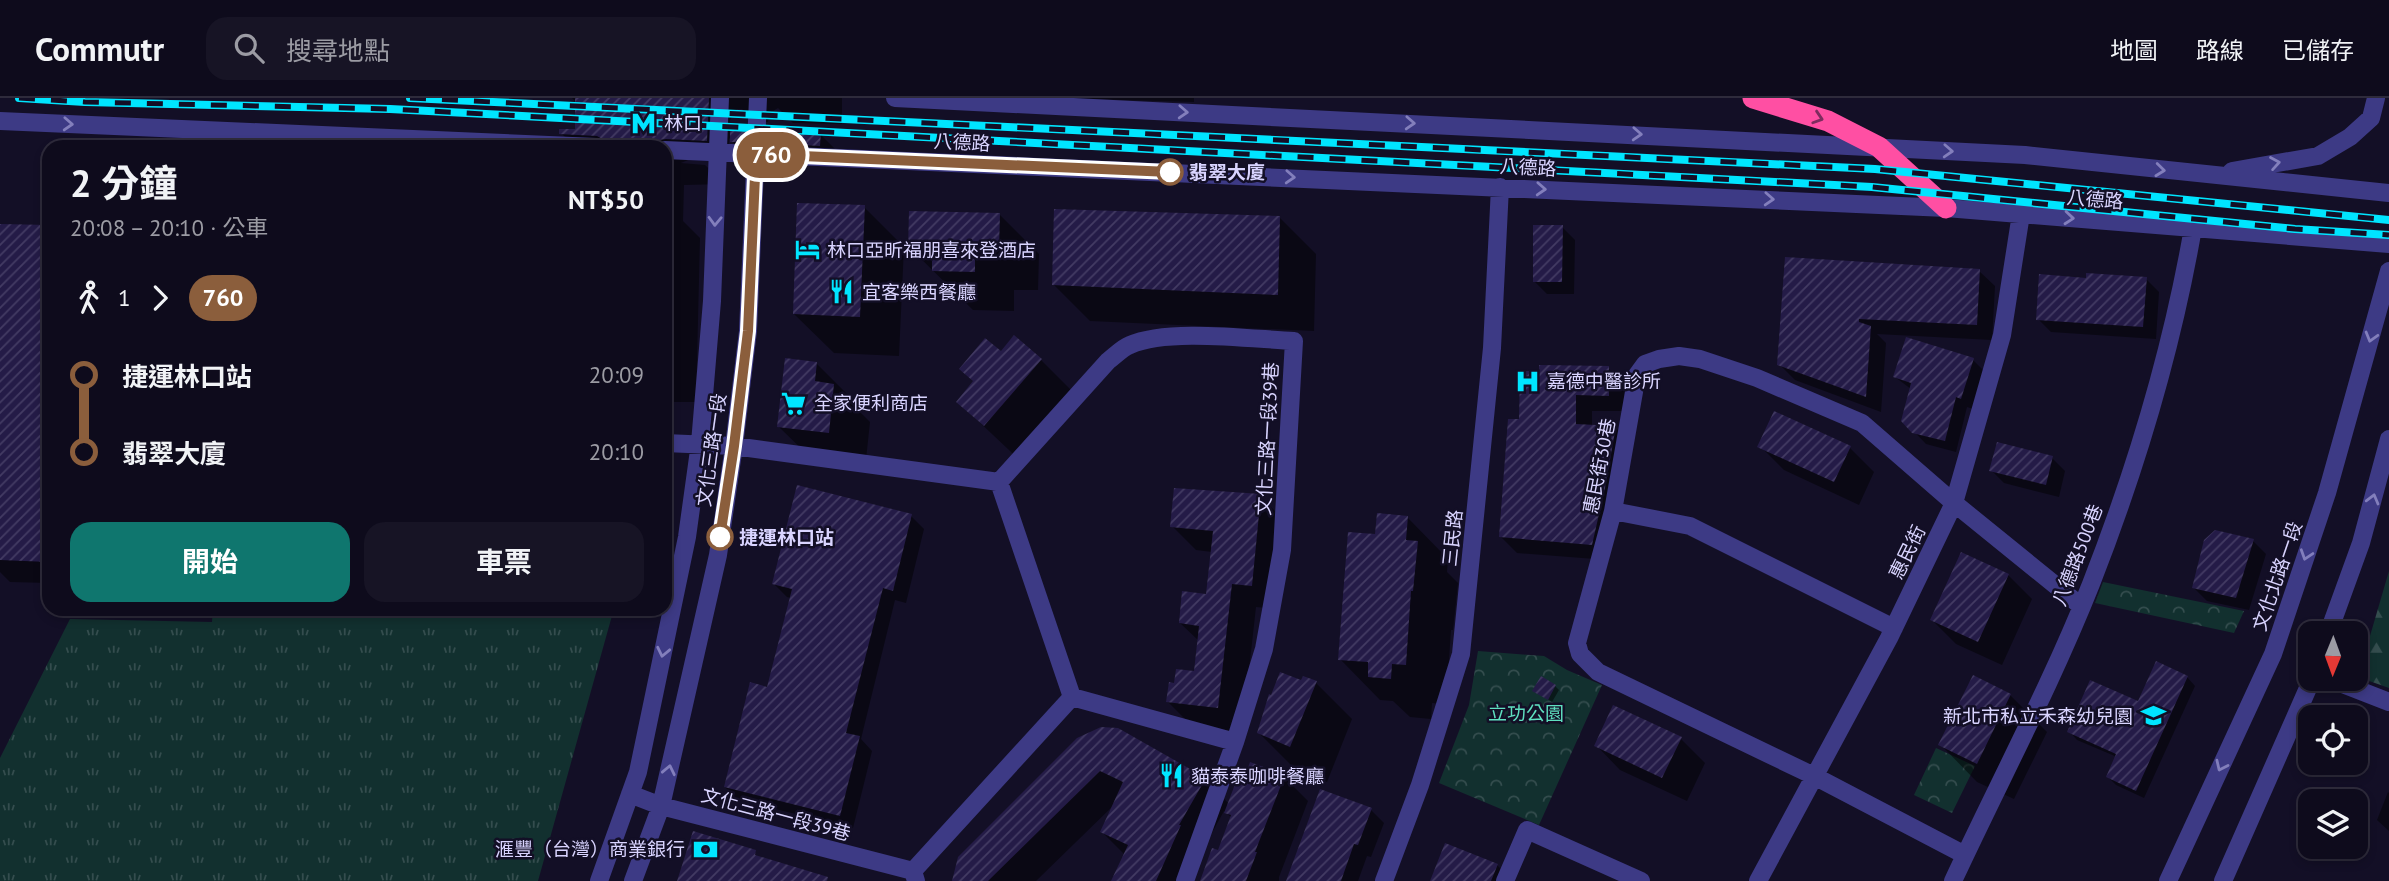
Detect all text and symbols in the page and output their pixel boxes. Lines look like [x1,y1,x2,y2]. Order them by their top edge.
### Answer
search box [206,17,696,80]
text: Commutr [35,27,164,70]
icon: search [230,29,268,67]
text: 搜尋地點 [286,34,390,67]
text: 地圖 [2110,35,2158,66]
text: 路線 [2196,35,2244,66]
text: 已儲存 [2282,35,2354,66]
one-way arrow [1178,104,1189,119]
metro station icon: 林口 [630,109,658,137]
one-way arrow [1812,110,1824,125]
place label: 林口 [664,111,702,135]
one-way arrow [1405,115,1416,130]
one-way arrow [63,116,74,131]
one-way arrow [1632,127,1643,142]
street label: 八德路 [933,129,991,155]
line badge: 760 [731,132,811,178]
text: 760 [751,139,791,170]
one-way arrow [1942,143,1953,158]
street label: 八德路 [1499,154,1557,180]
one-way arrow [2269,156,2281,171]
text: 2 分鐘 [70,158,177,207]
marker: 翡翠大廈 [1157,159,1183,185]
place label: 翡翠大廈 [1189,160,1265,184]
one-way arrow [2155,162,2166,177]
one-way arrow [1284,170,1295,185]
one-way arrow [1536,181,1547,196]
text: NT$50 [568,183,644,216]
street label: 八德路 [2066,185,2124,213]
one-way arrow [1763,191,1774,206]
one-way arrow [2064,210,2075,225]
text: 20:08 – 20:10 · 公車 [70,213,269,242]
one-way arrow [708,215,723,226]
hotel icon: 林口亞昕福朋喜來登酒店 [793,236,821,264]
place label: 林口亞昕福朋喜來登酒店 [827,238,1036,262]
restaurant icon: 宜客樂西餐廳 [828,278,856,306]
icon: walk [70,279,108,317]
icon: forward [141,279,179,317]
place label: 宜客樂西餐廳 [862,280,976,304]
text: 760 [203,282,243,313]
text: 1 [118,283,131,312]
one-way arrow [2364,331,2379,343]
text: 捷運林口站 [122,360,252,393]
text: 20:09 [589,360,644,389]
street label: 文化三路一段39巷 [1251,362,1283,516]
hospital icon: 嘉德中醫診所 [1513,367,1541,395]
place label: 嘉德中醫診所 [1547,369,1661,393]
supermarket icon: 全家便利商店 [780,389,808,417]
place label: 全家便利商店 [814,391,928,415]
street label: 文化三路一段 [691,392,731,508]
street label: 惠民街30巷 [1578,416,1620,516]
text: 翡翠大廈 [122,437,226,470]
text: 20:10 [589,437,644,466]
one-way arrow [2364,493,2379,505]
street label: 八德路500巷 [2047,501,2107,609]
street label: 三民路 [1437,508,1467,568]
street label: 文化北路一段 [2247,518,2307,634]
street label: 惠民街 [1884,521,1930,583]
button: 開始 [70,522,350,602]
button: 車票 [364,522,644,602]
marker: 捷運林口站 [707,524,733,550]
place label: 捷運林口站 [739,525,834,549]
one-way arrow [2300,548,2314,560]
north arrow [2298,621,2368,691]
map controls [2298,621,2368,859]
one-way arrow [657,646,672,658]
park label: 立功公園 [1488,701,1564,725]
school or university icon: 新北市私立禾森幼兒園 [2139,702,2167,730]
place label: 新北市私立禾森幼兒園 [1943,704,2133,728]
button: locate [2298,705,2368,775]
one-way arrow [2215,758,2229,771]
restaurant icon: 貓泰泰咖啡餐廳 [1157,762,1185,790]
one-way arrow [660,764,675,776]
place label: 貓泰泰咖啡餐廳 [1191,764,1324,788]
street label: 文化三路一段39巷 [699,783,853,845]
button: layers [2298,789,2368,859]
bank icon: 滙豐（台灣）商業銀行 [691,835,719,863]
place label: 滙豐（台灣）商業銀行 [495,837,685,861]

